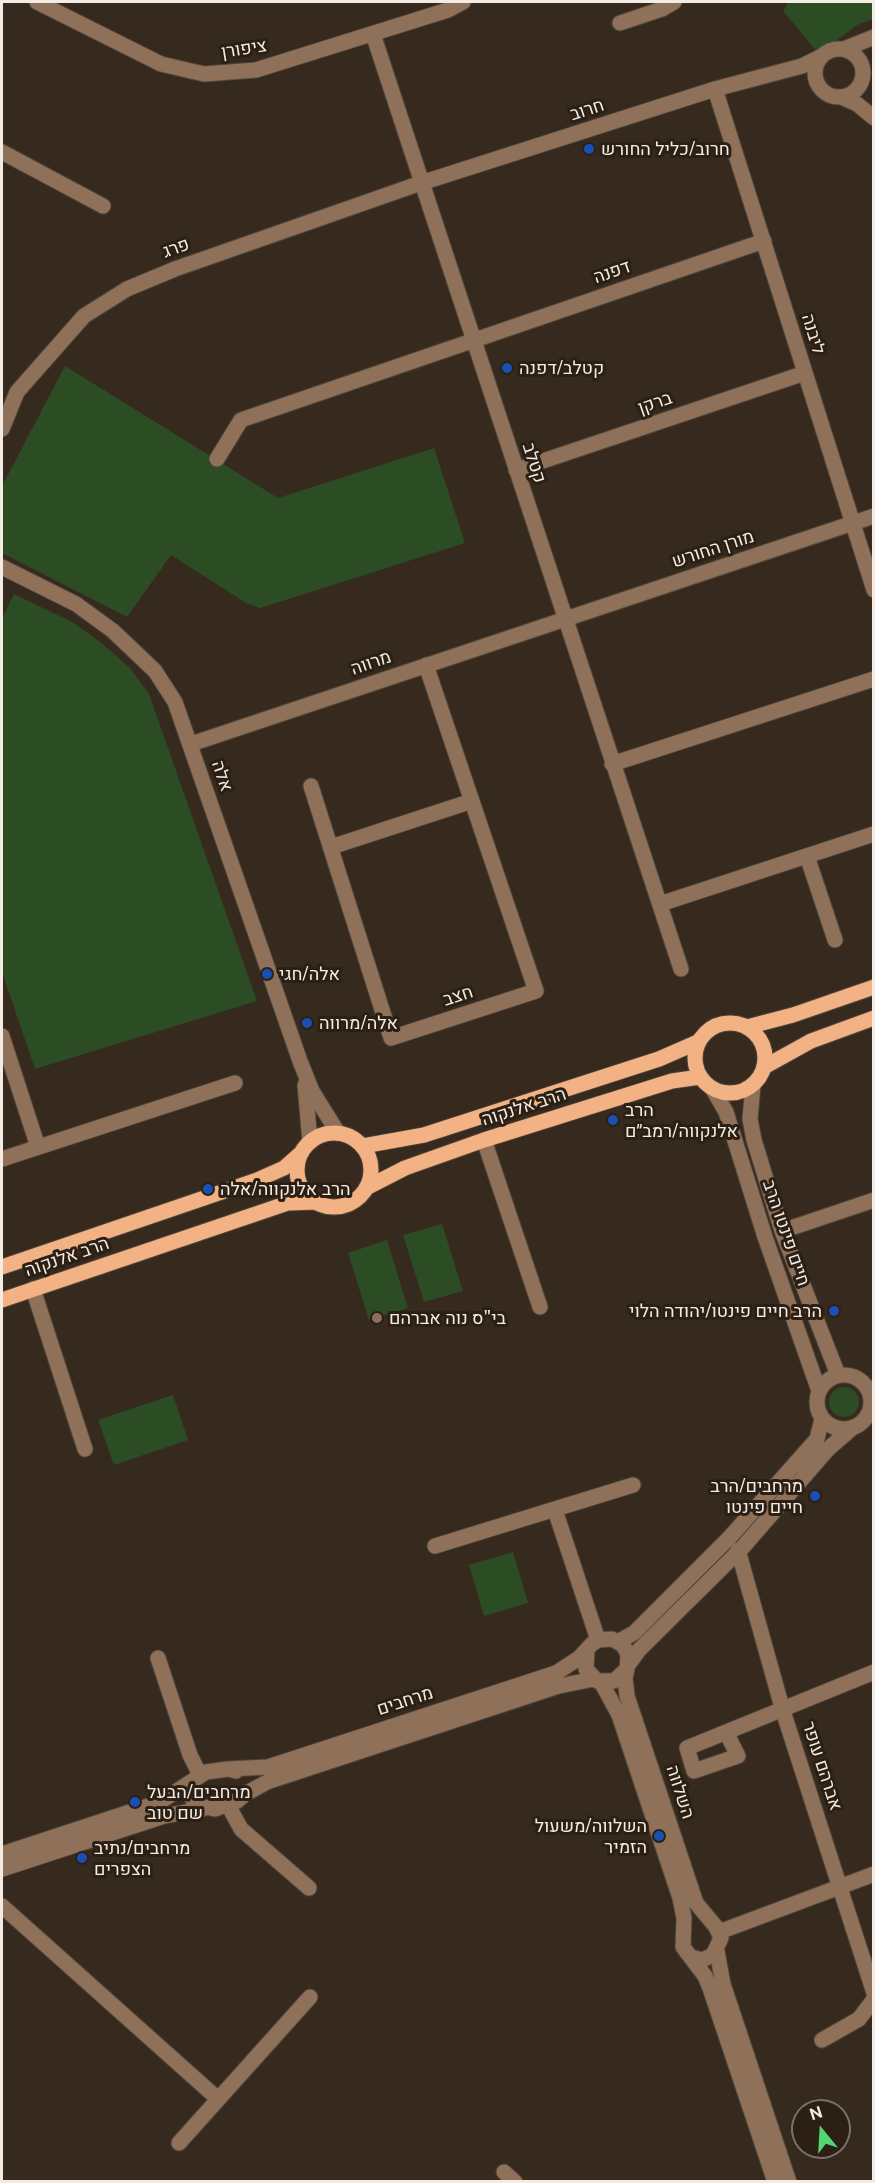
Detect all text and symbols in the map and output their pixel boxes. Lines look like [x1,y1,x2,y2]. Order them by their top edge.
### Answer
street label: ציפורן [220,35,268,63]
street label: חרוב [567,94,607,126]
place label: חרוב/כליל החורש [601,138,730,160]
marker: חרוב/כליל החורש [582,142,596,156]
street label: פרג [160,233,192,263]
street label: דפנה [591,256,633,288]
street label: ליבנה [797,311,829,357]
place label: קטלב/דפנה [519,357,604,379]
marker: קטלב/דפנה [500,361,514,375]
street label: ברקן [635,387,675,419]
street label: קטלב [517,440,551,486]
street label: מורן החורש [669,526,757,572]
street label: מרווה [348,646,394,680]
street label: אלה [207,758,237,794]
place label: אלה/חגי [279,963,340,985]
marker: אלה/חגי [260,967,274,981]
street label: חצב [440,981,476,1011]
place label: אלה/מרווה [319,1012,398,1034]
marker: אלה/מרווה [300,1016,314,1030]
street label: הרב אלנקוה [479,1083,569,1131]
place label: הרב אלנקווה/רמב״ם [625,1099,738,1142]
marker: הרב אלנקווה/רמב״ם [606,1113,620,1127]
street label: חיים פינטו הרב [758,1177,814,1289]
place label: הרב אלנקווה/אלה [220,1178,351,1200]
marker: הרב אלנקווה/אלה [201,1182,215,1196]
street label: הרב אלנקוה [22,1233,112,1281]
place label: הרב חיים פינטו/יהודה הלוי [629,1300,822,1322]
marker: הרב חיים פינטו/יהודה הלוי [827,1304,841,1318]
place label: בי"ס נוה אברהם [389,1307,506,1329]
marker: בי"ס נוה אברהם [370,1311,384,1325]
place label: מרחבים/הרב חיים פינטו [710,1475,803,1518]
marker: מרחבים/הרב חיים פינטו [808,1489,822,1503]
street label: מרחבים [374,1682,436,1720]
street label: אברהם עופר [797,1719,847,1813]
street label: השלווה [661,1762,699,1822]
place label: מרחבים/הבעל שם טוב [147,1781,251,1824]
marker: מרחבים/הבעל שם טוב [128,1795,142,1809]
place label: השלווה/משעול הזמיר [535,1815,647,1858]
marker: השלווה/משעול הזמיר [652,1829,666,1843]
place label: מרחבים/נתיב הצפרים [94,1837,191,1880]
marker: מרחבים/נתיב הצפרים [75,1851,89,1865]
north arrow [791,2099,851,2159]
text: N [807,2102,825,2124]

